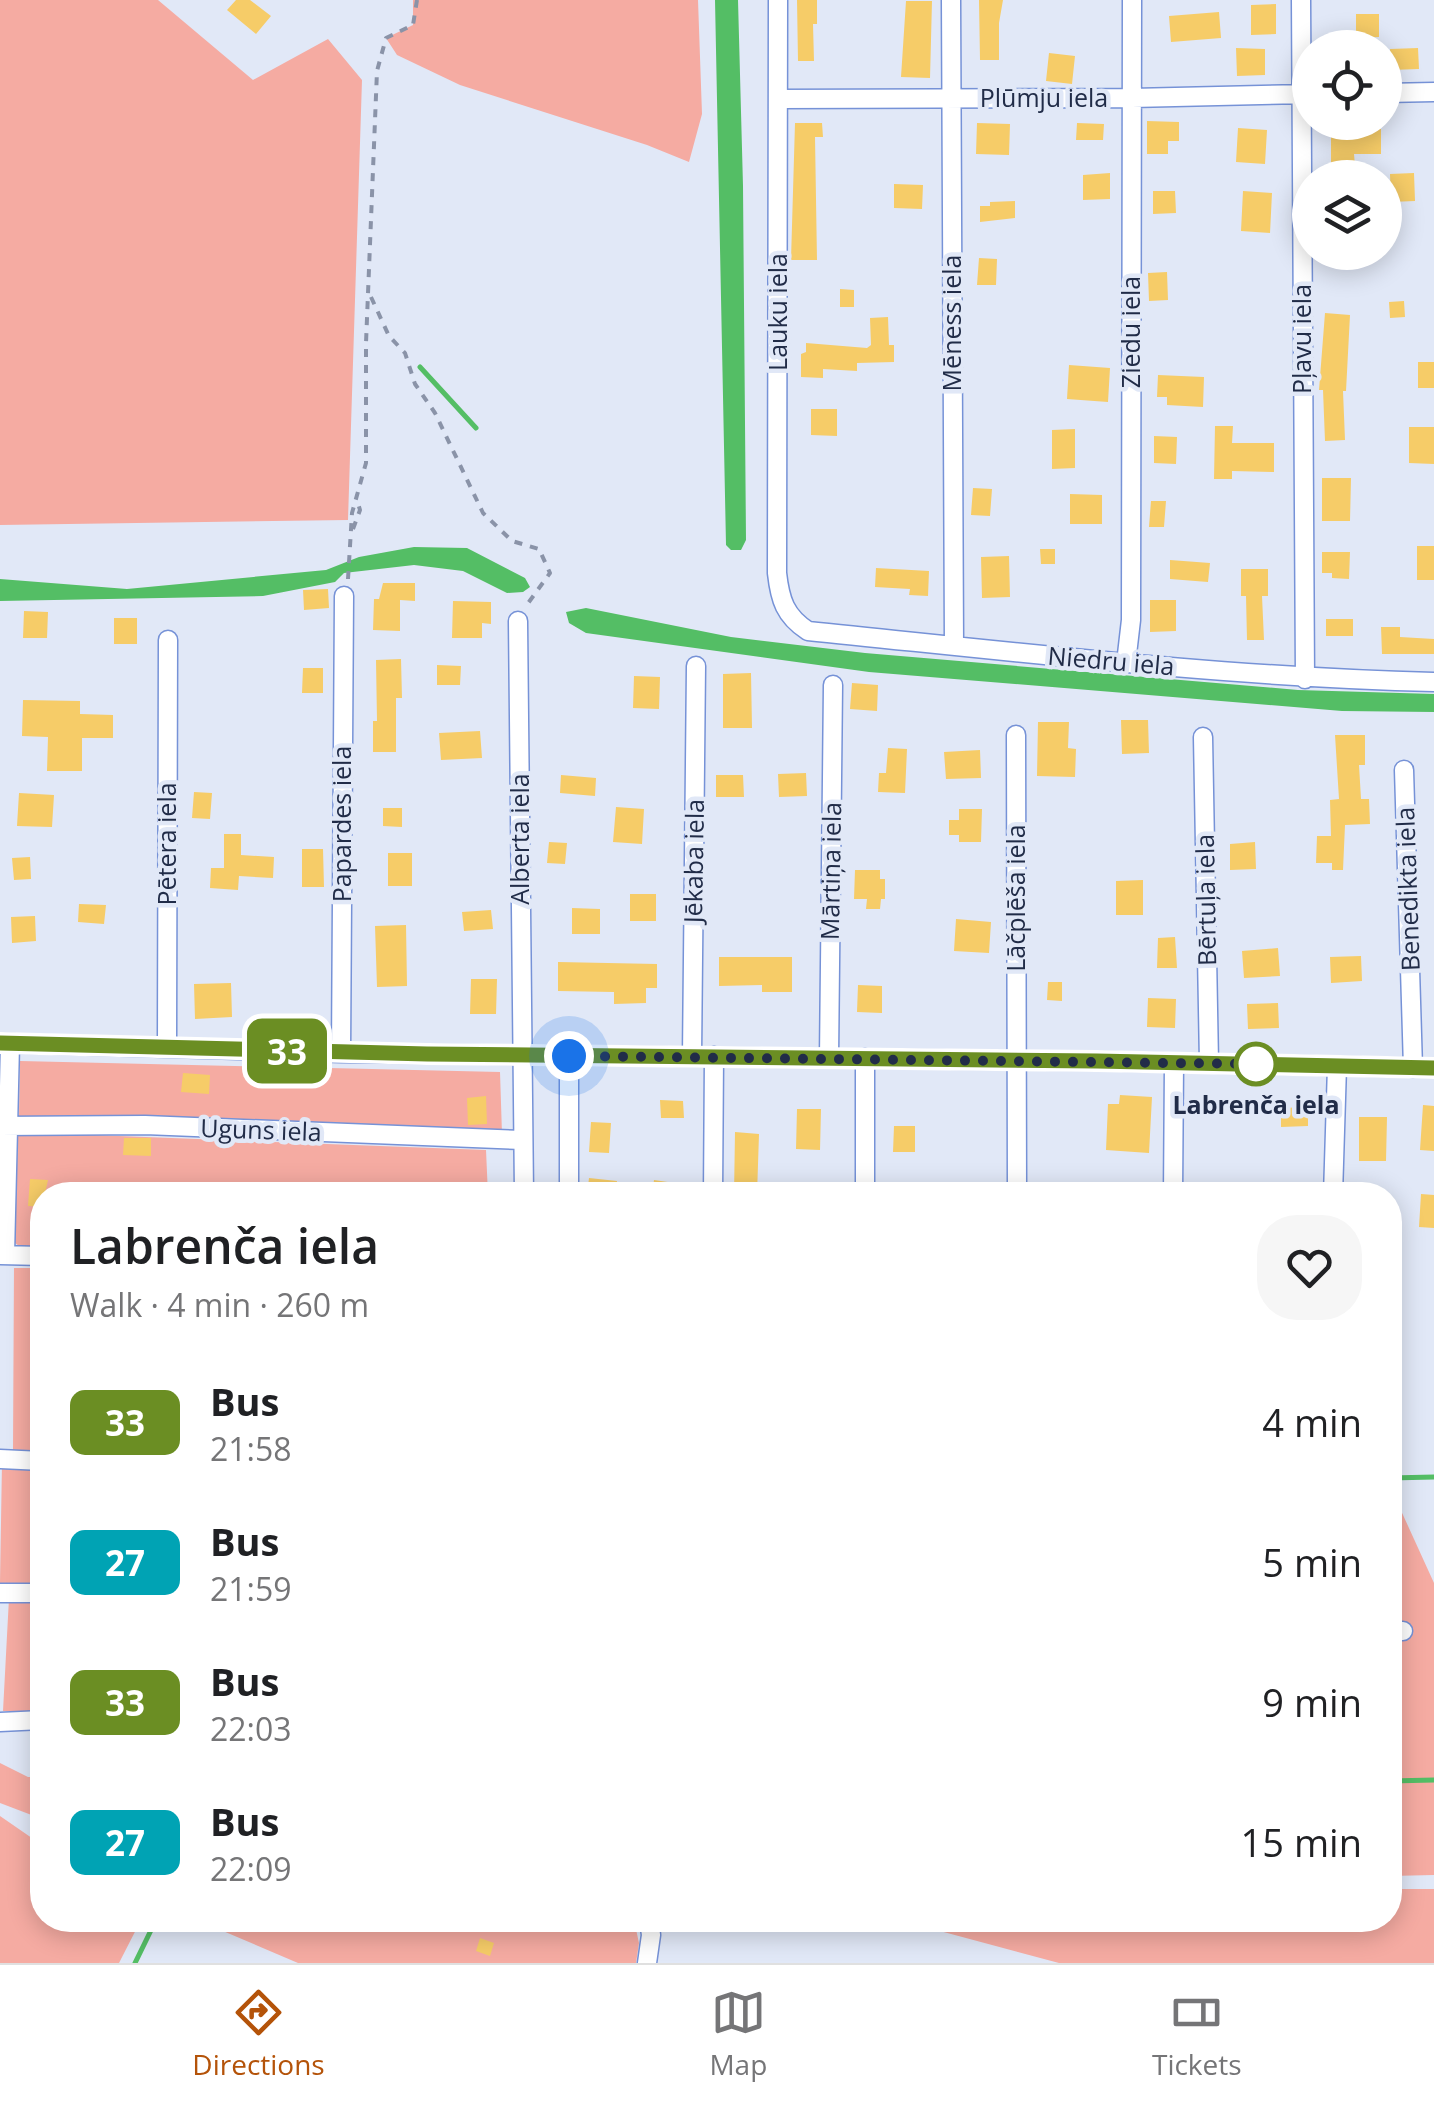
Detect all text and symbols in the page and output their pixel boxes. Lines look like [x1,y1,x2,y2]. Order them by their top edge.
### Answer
map controls [1292,30,1402,270]
button: locate [1292,30,1402,140]
street label: Plūmju iela [980,80,1108,114]
button: layers [1292,160,1402,270]
street label: Lauku iela [760,253,794,371]
street label: Mēness iela [934,255,968,391]
street label: Ziedu iela [1113,276,1147,388]
street label: Pļavu iela [1284,284,1318,394]
street label: Niedru iela [1046,638,1176,682]
street label: Papardes iela [324,746,358,902]
street label: Alberta iela [502,773,536,905]
street label: Pētera iela [149,782,183,906]
street label: Jēkaba iela [675,799,711,925]
street label: Mārtiņa iela [812,802,848,940]
street label: Benedikta iela [1387,806,1427,972]
street label: Lāčplēša iela [998,824,1032,972]
street label: Bērtuļa iela [1187,834,1223,966]
line badge: 33 [242,1018,332,1084]
text: 33 [267,1028,307,1075]
your location [544,1031,594,1081]
marker: Labrenča iela [1235,1043,1277,1085]
place label: Labrenča iela [1172,1087,1340,1121]
street label: Uguns iela [200,1110,322,1148]
text: Labrenča iela [70,1213,379,1278]
button: heart [1257,1215,1362,1320]
text: Walk · 4 min · 260 m [70,1283,369,1326]
text: Bus [210,1375,279,1427]
text: 4 min [1262,1396,1362,1448]
text: 33 [105,1399,145,1446]
text: 21:58 [210,1427,292,1470]
text: Bus [210,1515,279,1567]
text: 5 min [1262,1536,1362,1588]
text: 27 [105,1539,145,1586]
text: 21:59 [210,1567,292,1610]
text: Bus [210,1655,279,1707]
text: 9 min [1262,1676,1362,1728]
text: 33 [105,1679,145,1726]
text: 22:03 [210,1707,292,1750]
text: Bus [210,1795,279,1847]
text: 15 min [1241,1816,1362,1868]
text: 27 [105,1819,145,1866]
text: 22:09 [210,1847,292,1890]
tab: Directions [192,1985,325,2083]
tab: Map [709,1985,767,2083]
tab: Tickets [1152,1985,1242,2083]

